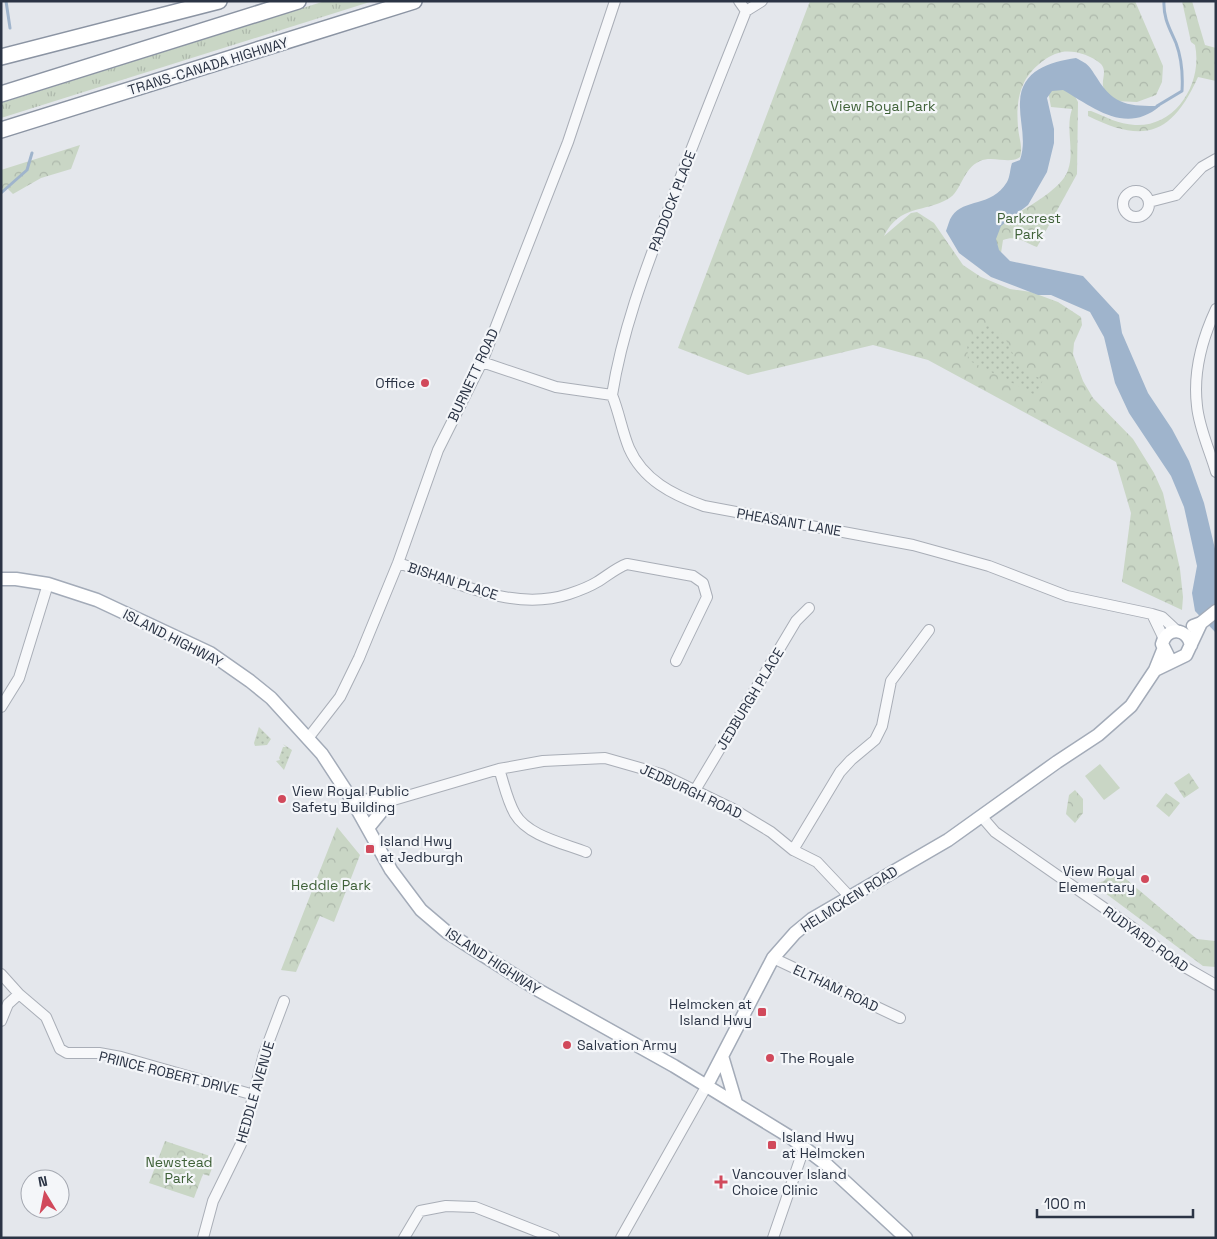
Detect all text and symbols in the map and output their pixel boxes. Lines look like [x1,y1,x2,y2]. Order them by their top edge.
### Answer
street label: TRANS-CANADA HIGHWAY [126,33,291,99]
park label: View Royal Park [830,97,936,115]
street label: PADDOCK PLACE [644,148,700,254]
park label: Parkcrest Park [997,209,1061,243]
street label: BURNETT ROAD [444,326,502,424]
place label: Office [375,374,415,392]
marker: Office [419,377,431,389]
street label: PHEASANT LANE [735,504,843,540]
street label: BISHAN PLACE [406,558,500,604]
street label: ISLAND HIGHWAY [120,605,226,671]
street label: JEDBURGH PLACE [712,644,788,753]
street label: JEDBURGH ROAD [637,759,745,823]
place label: View Royal Public Safety Building [292,782,409,816]
marker: View Royal Public Safety Building [276,793,288,805]
place label: Island Hwy at Jedburgh [380,832,463,866]
marker: Island Hwy at Jedburgh [364,843,376,855]
street label: HELMCKEN ROAD [797,862,901,936]
place label: View Royal Elementary [1058,862,1135,896]
marker: View Royal Elementary [1139,873,1151,885]
park label: Heddle Park [291,876,371,894]
street label: RUDYARD ROAD [1100,902,1192,976]
street label: ISLAND HIGHWAY [442,924,544,999]
street label: ELTHAM ROAD [790,960,882,1016]
place label: Helmcken at Island Hwy [669,995,752,1029]
marker: Helmcken at Island Hwy [756,1006,768,1018]
place label: Salvation Army [577,1036,677,1054]
street label: HEDDLE AVENUE [232,1039,278,1145]
marker: Salvation Army [561,1039,573,1051]
street label: PRINCE ROBERT DRIVE [97,1047,241,1099]
place label: The Royale [780,1049,855,1067]
marker: The Royale [764,1052,776,1064]
place label: Island Hwy at Helmcken [782,1128,865,1162]
marker: Island Hwy at Helmcken [766,1139,778,1151]
park label: Newstead Park [145,1153,213,1187]
place label: Vancouver Island Choice Clinic [732,1165,847,1199]
north arrow [20,1169,70,1219]
text: N [37,1172,49,1191]
marker: Vancouver Island Choice Clinic [714,1175,728,1189]
scale bar [1037,1186,1193,1218]
text: 100 m [1044,1194,1086,1213]

